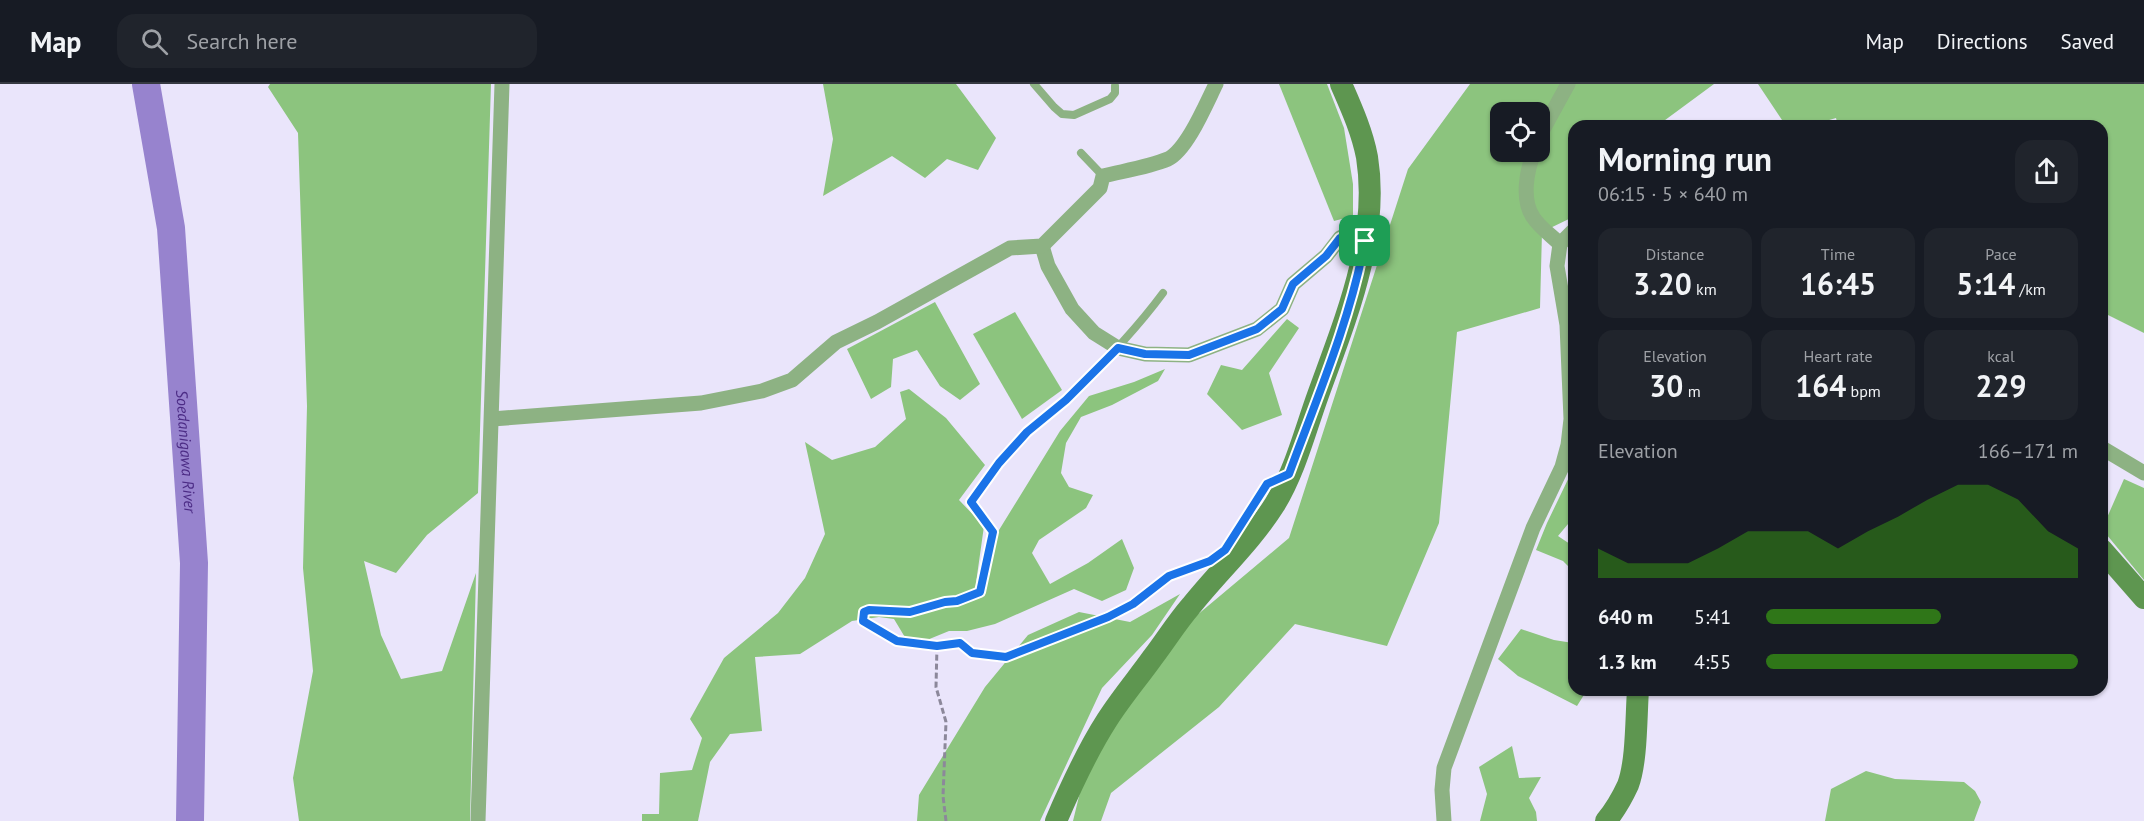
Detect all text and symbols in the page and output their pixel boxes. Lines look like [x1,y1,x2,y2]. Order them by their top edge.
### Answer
search box [117,14,537,68]
text: Map [30,23,81,60]
icon: search [138,25,171,58]
text: Search here [186,27,297,55]
text: Map [1865,28,1904,55]
text: Directions [1937,28,2028,55]
text: Saved [2061,28,2114,55]
map controls [1490,102,1550,162]
button: locate [1490,102,1550,162]
text: Morning run [1598,137,1772,180]
button: share [2015,140,2078,203]
text: 06:15 · 5 × 640 m [1598,181,1748,207]
pin [1339,215,1390,266]
icon: arrive [1348,224,1381,257]
text: Distance [1646,244,1704,264]
text: Time [1821,244,1855,264]
text: Pace [1985,244,2017,264]
text: 3.20 [1633,264,1692,303]
text: 16:45 [1800,264,1876,303]
text: 5:14 [1956,264,2015,303]
text: km [1692,279,1717,299]
text: /km [2015,279,2046,299]
text: Elevation [1643,346,1707,366]
text: Heart rate [1803,346,1873,366]
text: kcal [1987,346,2015,366]
text: 30 [1649,366,1683,405]
text: 164 [1795,366,1846,405]
text: 229 [1975,366,2027,405]
text: m [1683,381,1701,401]
text: bpm [1846,381,1881,401]
water label: Soedanigawa River [172,389,201,515]
text: Elevation [1598,438,1678,464]
text: 166–171 m [1978,438,2078,464]
text: 640 m [1598,604,1653,630]
text: 5:41 [1694,604,1731,630]
text: 1.3 km [1598,649,1657,675]
text: 4:55 [1694,649,1731,675]

